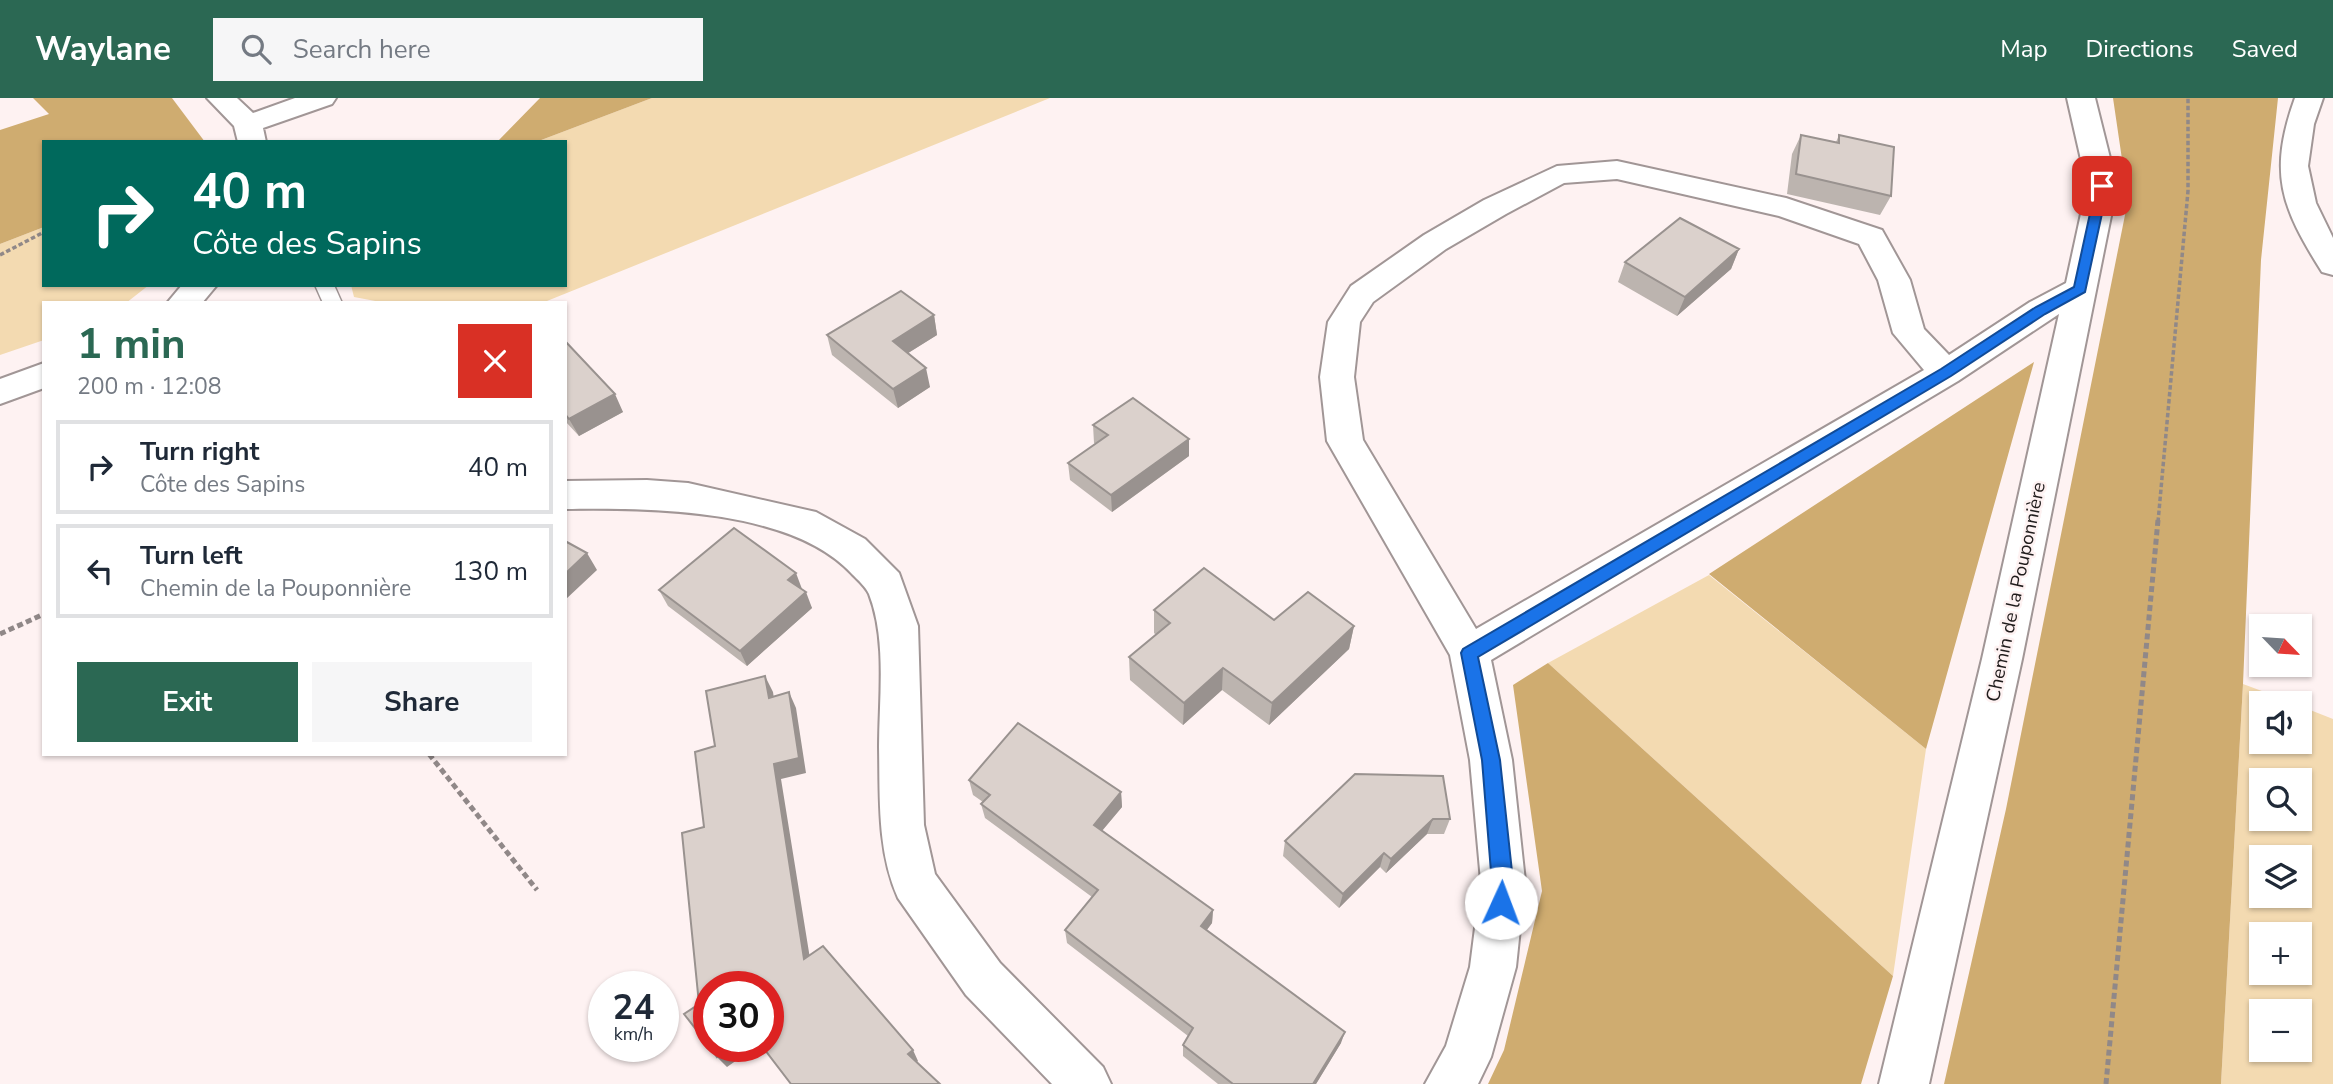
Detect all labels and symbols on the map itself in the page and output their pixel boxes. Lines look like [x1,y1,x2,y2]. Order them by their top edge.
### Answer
pin [2072,156,2132,216]
street label: Chemin de la Pouponnière [1980,480,2052,704]
north arrow [2249,614,2312,677]
position arrow [1464,866,1538,940]
speed limit sign: 30 [693,971,784,1062]

